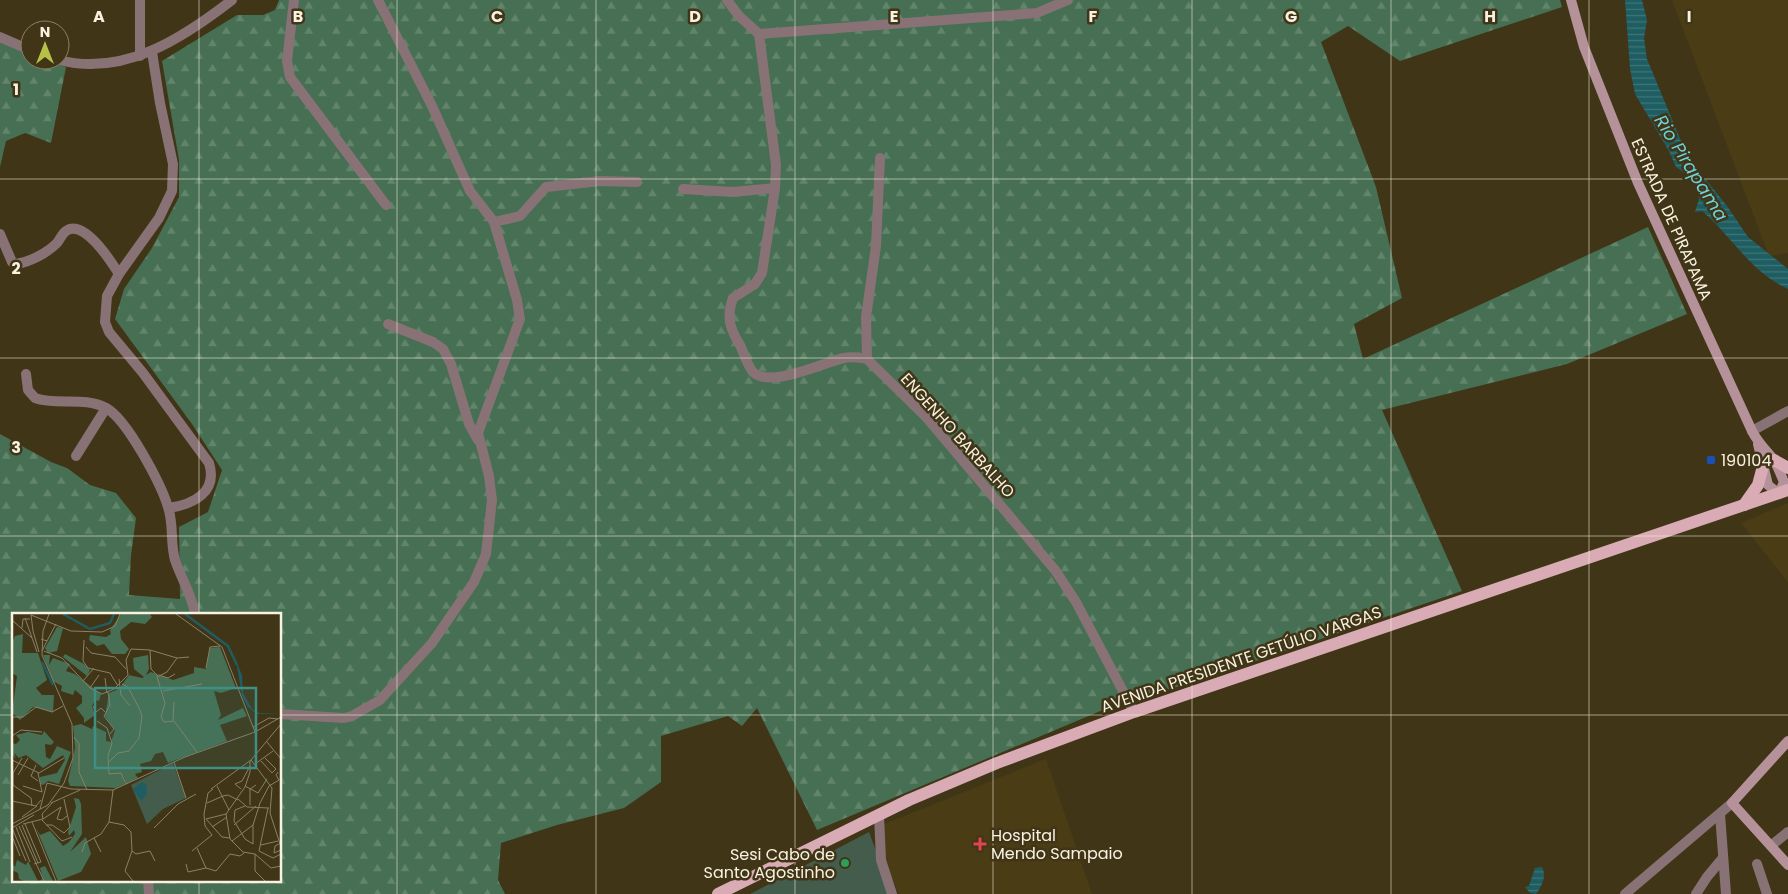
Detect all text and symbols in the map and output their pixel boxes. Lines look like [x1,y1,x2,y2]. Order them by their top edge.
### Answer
text: A [93,5,105,28]
text: B [293,5,303,28]
text: C [491,5,503,28]
text: D [689,5,701,28]
text: E [890,5,898,28]
text: F [1089,5,1098,28]
text: G [1285,5,1297,28]
text: H [1484,5,1496,28]
text: I [1687,5,1691,28]
north arrow [20,20,70,70]
text: N [40,22,50,42]
text: 1 [13,78,19,101]
water label: Rio Pirapama [1649,110,1734,226]
street label: ESTRADA DE PIRAPAMA [1625,134,1718,304]
text: 2 [11,257,21,280]
street label: ENGENHO BARBALHO [895,368,1020,503]
text: 3 [11,436,21,459]
place label: 190104 [1721,449,1771,472]
marker: 190104 [1705,454,1717,466]
street label: AVENIDA PRESIDENTE GETÚLIO VARGAS [1098,600,1385,718]
inset map [12,613,281,882]
place label: Hospital Mendo Sampaio [991,824,1123,865]
marker: Hospital Mendo Sampaio [973,837,987,851]
place label: Sesi Cabo de Santo Agostinho [704,843,835,884]
marker: Sesi Cabo de Santo Agostinho [839,857,851,869]

